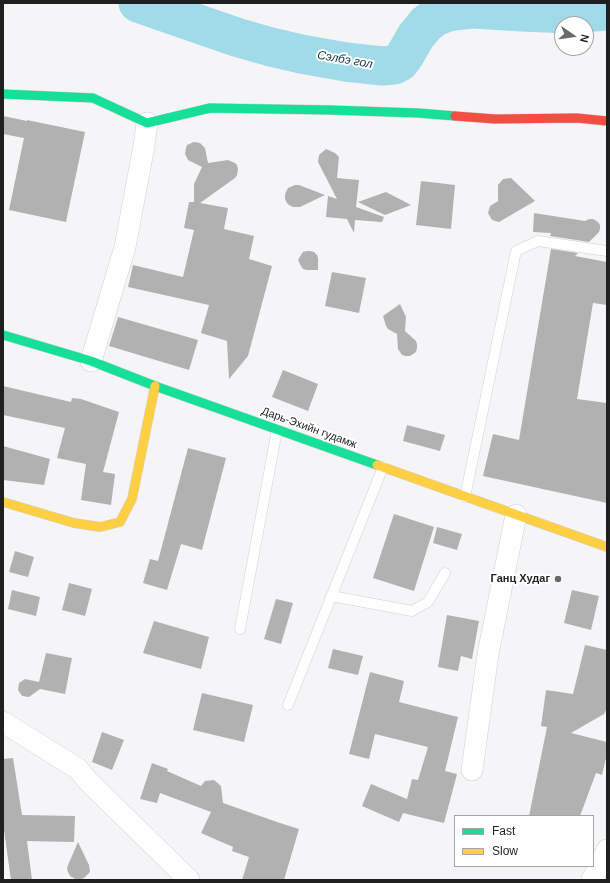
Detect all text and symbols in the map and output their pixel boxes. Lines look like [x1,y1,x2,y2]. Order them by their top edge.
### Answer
north arrow [554,16,594,56]
text: N [578,33,591,44]
water label: Сэлбэ гол [316,48,374,72]
street label: Дарь-Эхийн гудамж [260,405,358,451]
place label: Ганц Худаг [491,572,550,586]
marker: Ганц Худаг [553,574,563,584]
legend [454,815,594,867]
text: Fast [492,824,515,838]
text: Slow [492,844,518,858]

